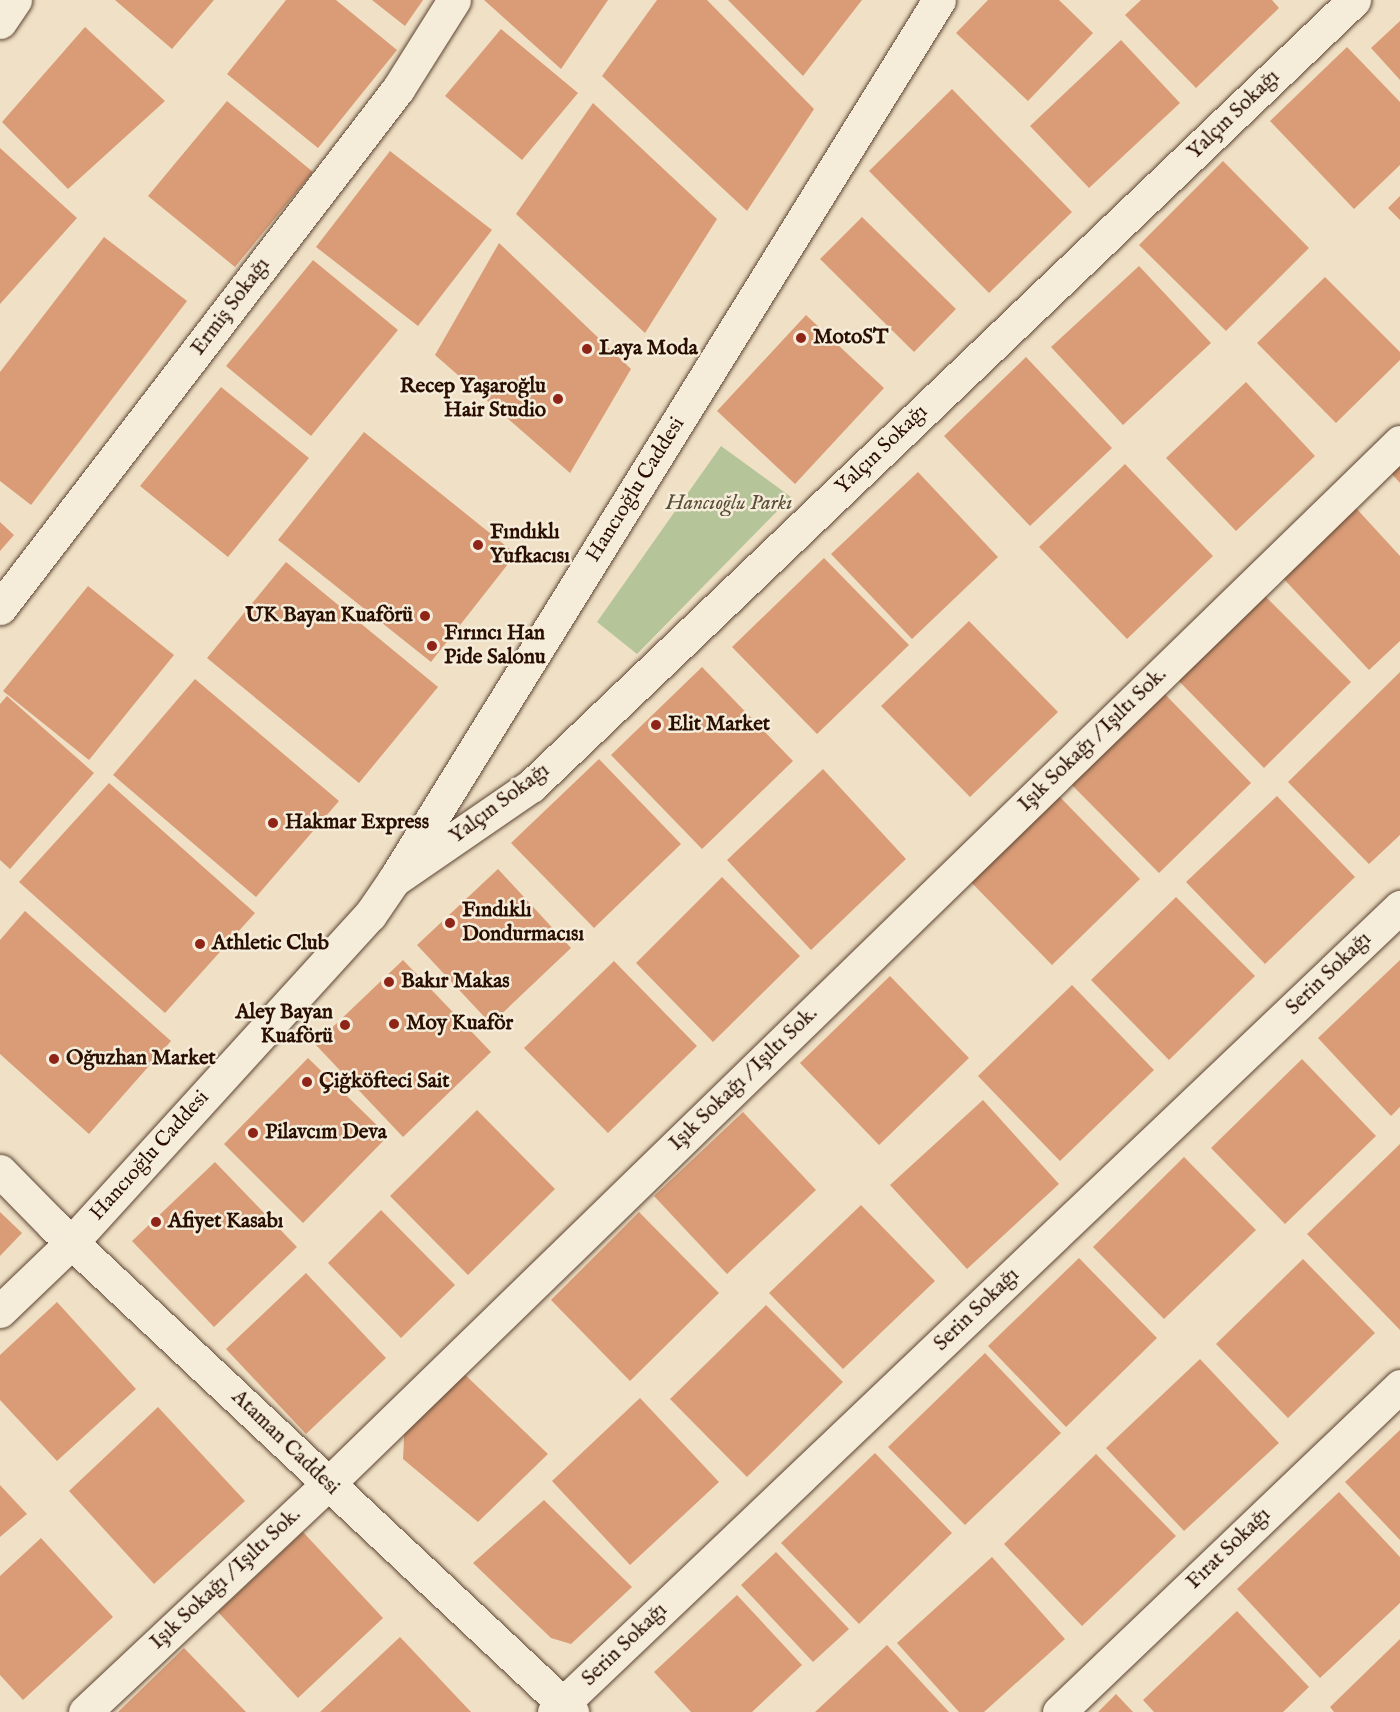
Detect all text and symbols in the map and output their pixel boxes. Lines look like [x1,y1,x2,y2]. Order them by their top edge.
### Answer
street label: Yalçın Sokağı [1183,65,1285,165]
street label: Ermiş Sokağı [186,253,276,361]
place label: MotoST [813,325,888,351]
marker: MotoST [794,331,808,345]
place label: Laya Moda [599,336,698,362]
marker: Laya Moda [580,342,594,356]
place label: Recep Yaşaroğlu Hair Studio [400,374,546,424]
marker: Recep Yaşaroğlu Hair Studio [551,392,565,406]
street label: Yalçın Sokağı [831,400,933,500]
street label: Hancıoğlu Caddesi [581,413,691,567]
park label: Hancıoğlu Parkı [666,491,792,517]
place label: Fındıklı Yufkacısı [490,520,570,570]
marker: Fındıklı Yufkacısı [471,538,485,552]
place label: UK Bayan Kuaförü [245,603,413,629]
marker: UK Bayan Kuaförü [418,609,432,623]
place label: Fırıncı Han Pide Salonu [444,621,546,671]
marker: Fırıncı Han Pide Salonu [425,639,439,653]
street label: Işık Sokağı / Işıltı Sok. [1013,663,1173,817]
place label: Elit Market [668,712,770,738]
marker: Elit Market [649,718,663,732]
street label: Yalçın Sokağı [445,758,555,850]
place label: Hakmar Express [285,810,429,836]
marker: Hakmar Express [266,816,280,830]
place label: Fındıklı Dondurmacısı [462,898,584,948]
marker: Fındıklı Dondurmacısı [443,916,457,930]
street label: Serin Sokağı [1281,927,1377,1021]
place label: Athletic Club [212,931,329,957]
marker: Athletic Club [193,937,207,951]
place label: Bakır Makas [401,969,510,995]
marker: Bakır Makas [382,975,396,989]
place label: Aley Bayan Kuaförü [235,1000,333,1050]
street label: Işık Sokağı / Işıltı Sok. [664,1002,824,1156]
place label: Moy Kuaför [406,1011,513,1037]
marker: Moy Kuaför [387,1017,401,1031]
marker: Aley Bayan Kuaförü [338,1018,352,1032]
place label: Oğuzhan Market [66,1046,216,1072]
marker: Oğuzhan Market [47,1052,61,1066]
place label: Çiğköfteci Sait [319,1069,450,1095]
marker: Çiğköfteci Sait [300,1075,314,1089]
street label: Hancıoğlu Caddesi [85,1086,215,1226]
place label: Pilavcım Deva [265,1120,387,1146]
marker: Pilavcım Deva [246,1126,260,1140]
place label: Afiyet Kasabı [168,1209,283,1235]
marker: Afiyet Kasabı [149,1215,163,1229]
street label: Serin Sokağı [929,1263,1025,1357]
street label: Ataman Caddesi [226,1385,344,1501]
street label: Işık Sokağı / Işıltı Sok. [145,1503,307,1655]
street label: Fırat Sokağı [1182,1503,1276,1595]
street label: Serin Sokağı [577,1598,673,1692]

